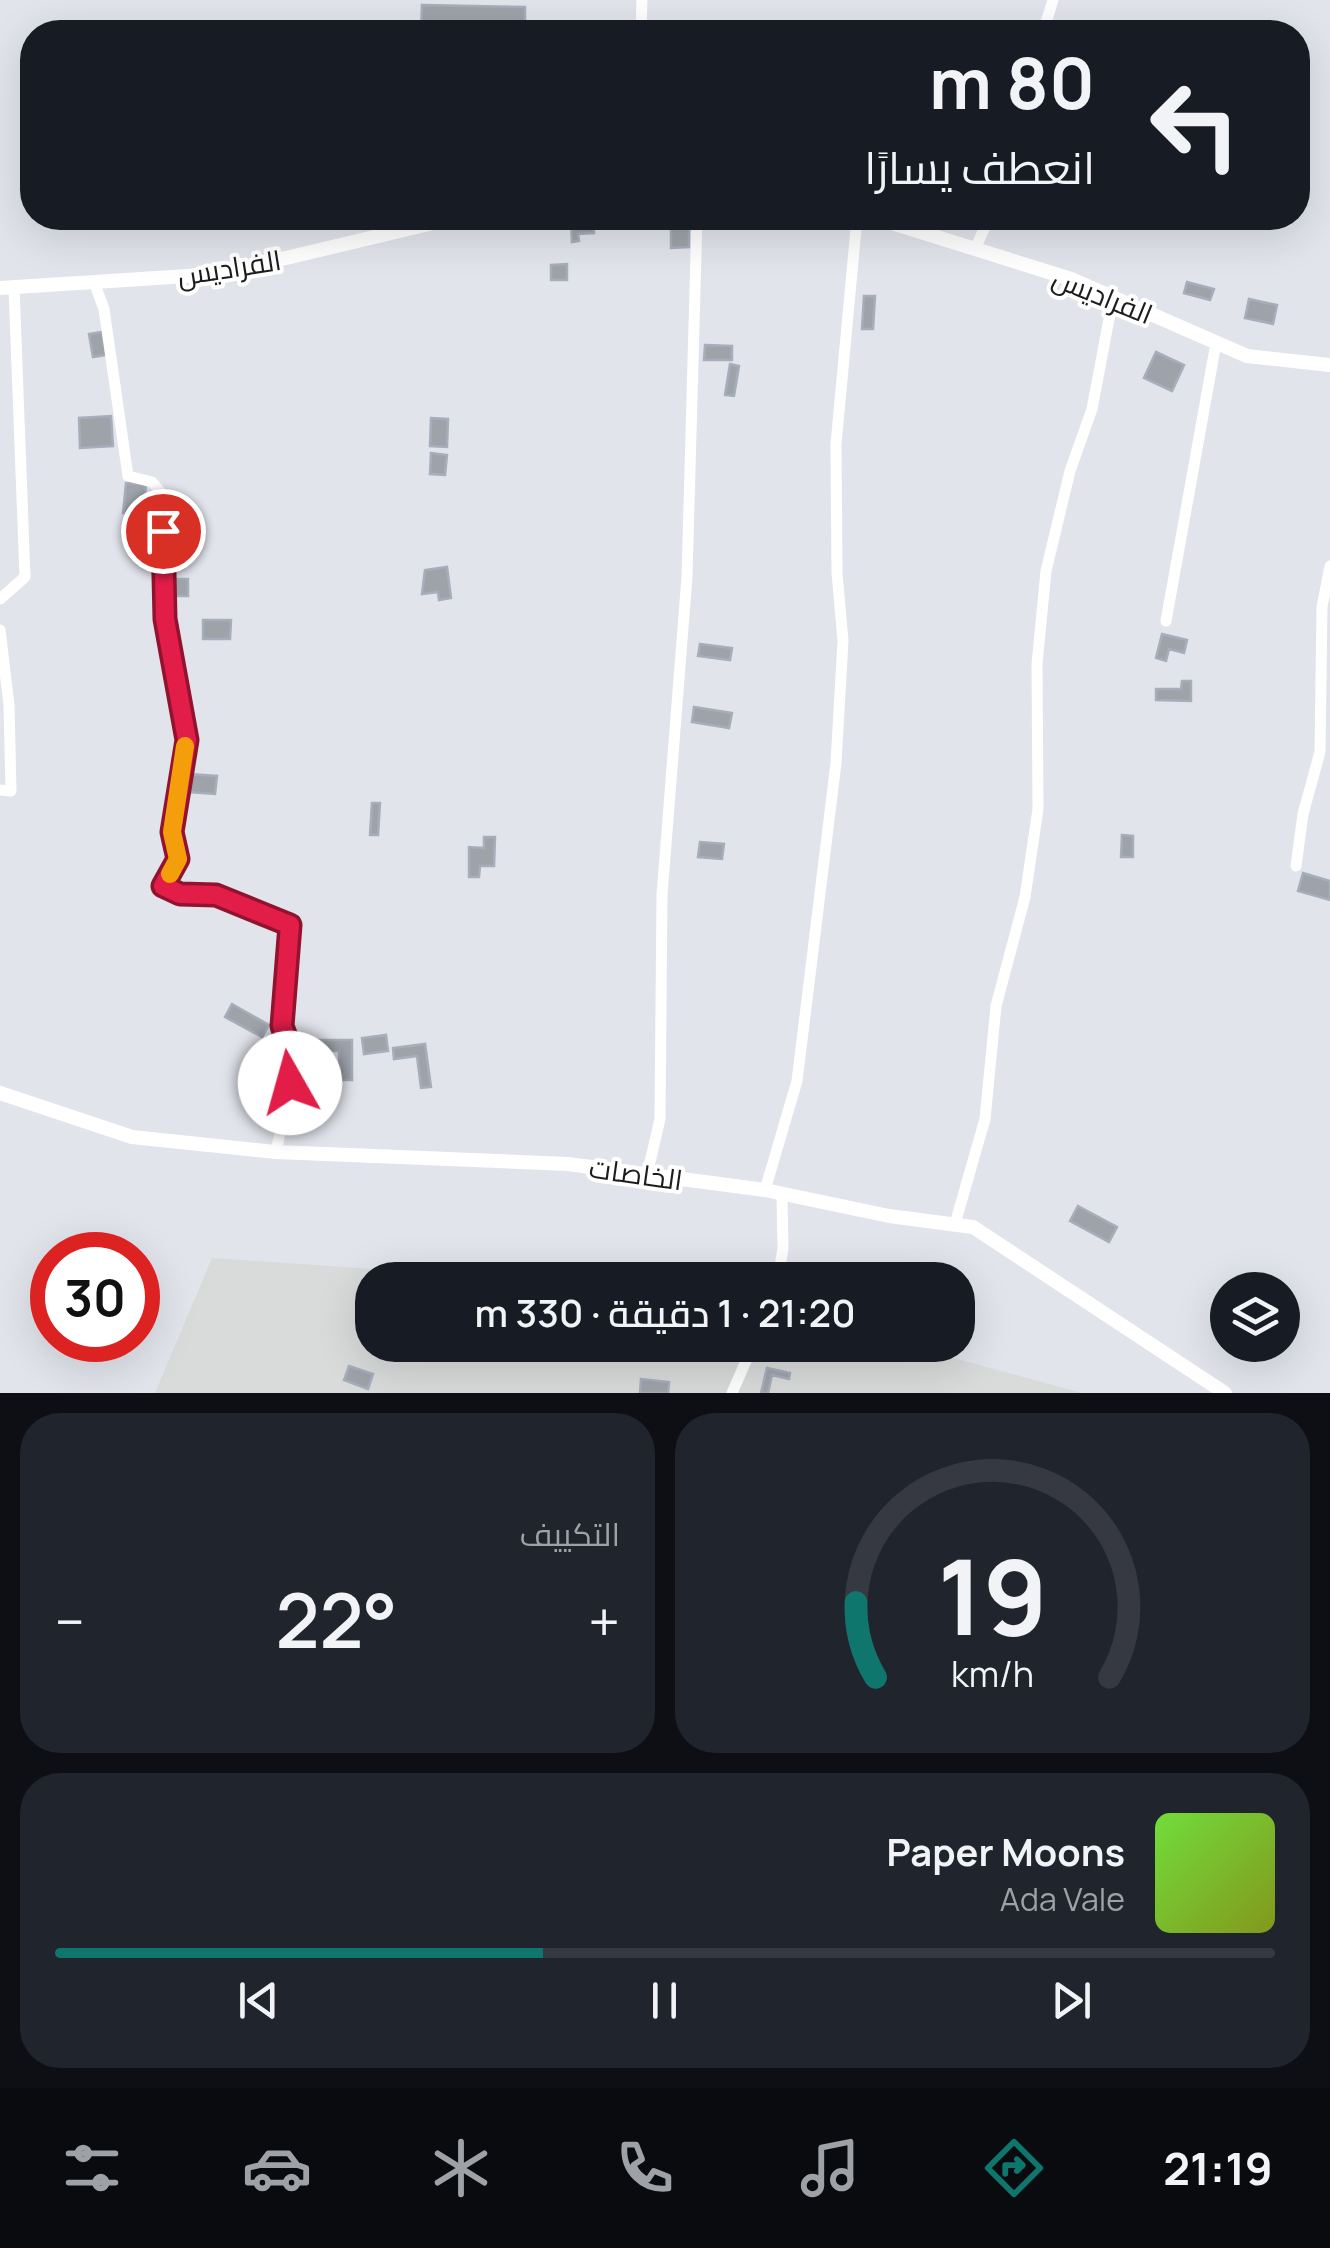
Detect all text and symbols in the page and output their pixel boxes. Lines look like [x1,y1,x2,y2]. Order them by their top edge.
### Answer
text: 80 m [929,34,1095,130]
icon: left [1130,60,1260,190]
text: انعطف يسارًا [864,136,1095,198]
street label: الفراديس [174,240,284,294]
street label: الفراديس [1047,258,1159,332]
pin [121,489,206,574]
icon: arrive [136,504,191,559]
position arrow [238,1031,342,1135]
street label: الخاصات [587,1148,685,1198]
speed limit sign: 30 [30,1232,160,1362]
map controls [1210,1272,1300,1362]
button: layers [1210,1272,1300,1362]
text: 21:20 · 1 دقيقة · 330 m [474,1286,856,1338]
text: التكييف [520,1512,620,1556]
text: 19 [937,1524,1048,1666]
text: 22° [276,1568,397,1671]
text: − [55,1583,85,1659]
text: + [588,1583,620,1659]
text: km/h [951,1649,1034,1698]
text: Paper Moons [887,1825,1125,1877]
text: Ada Vale [1000,1877,1125,1921]
icon: previous [231,1973,286,2028]
icon: pause [637,1973,692,2028]
icon: next [1044,1973,1099,2028]
icon: filters [57,2133,127,2203]
icon: car [242,2133,312,2203]
icon: climate [426,2133,496,2203]
icon: phone [610,2133,680,2203]
icon: music [795,2133,865,2203]
icon: directions [979,2133,1049,2203]
text: 21:19 [1163,2137,1273,2199]

